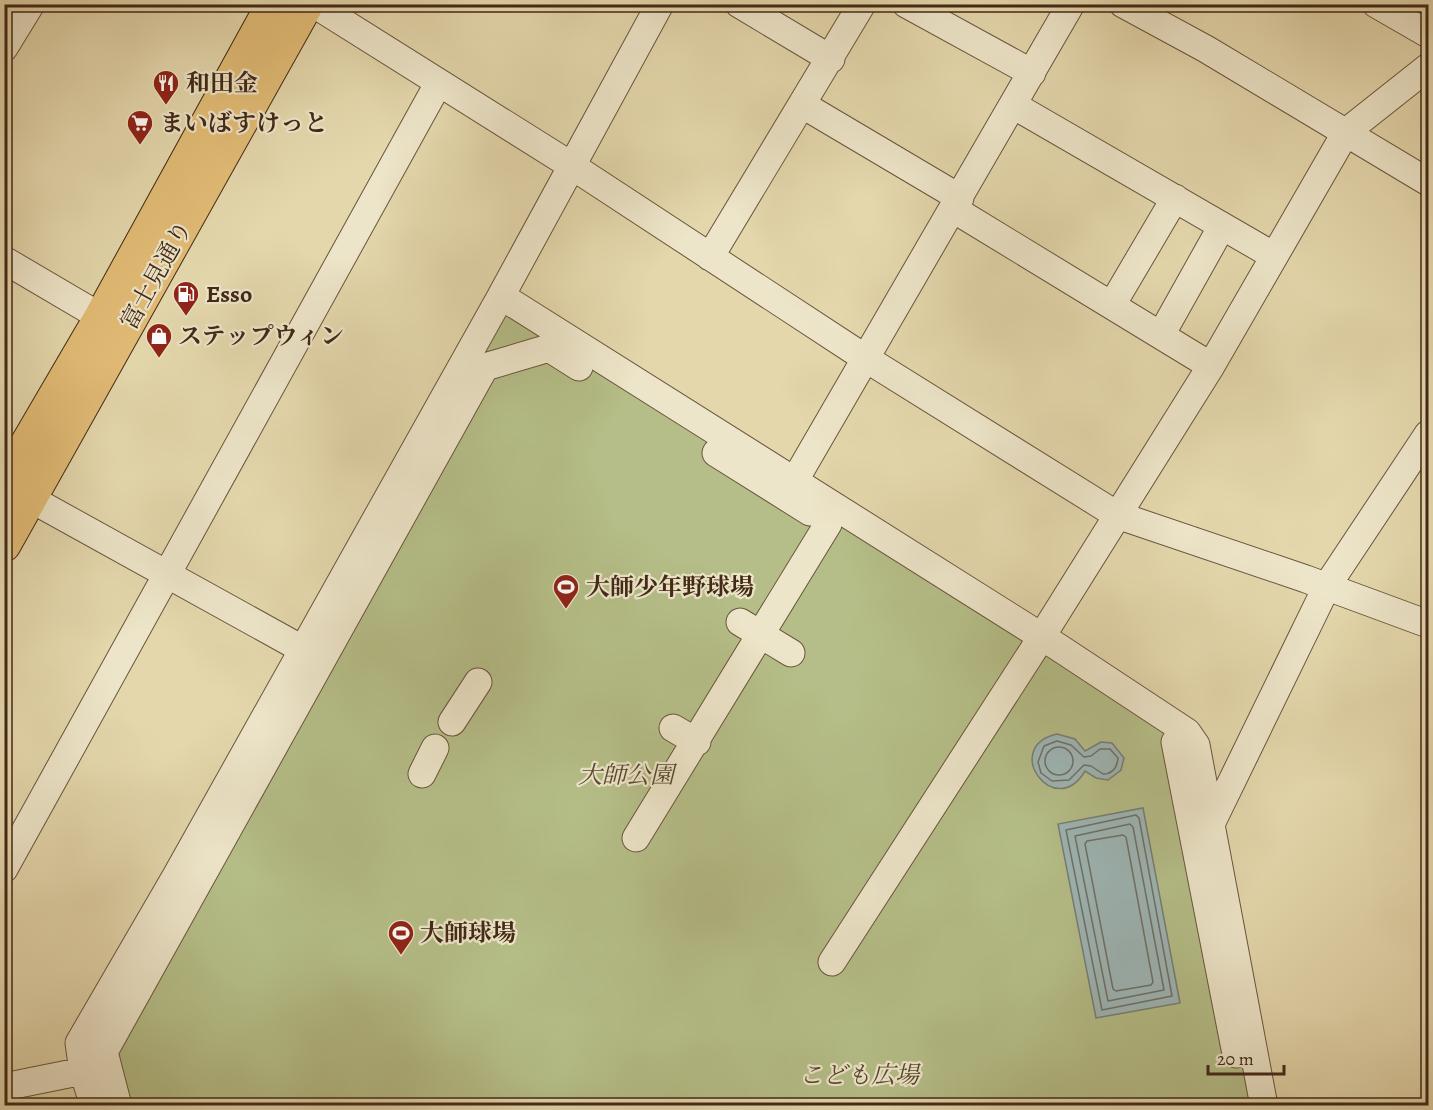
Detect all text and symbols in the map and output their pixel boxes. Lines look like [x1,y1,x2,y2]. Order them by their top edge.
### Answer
place label: 和田金 [186,67,258,99]
restaurant icon: 和田金 [151,68,181,106]
place label: まいばすけっと [160,107,328,139]
supermarket icon: まいばすけっと [125,108,155,146]
street label: 富士見通り [113,215,199,335]
place label: Esso [206,278,252,310]
fuel station icon: Esso [171,279,201,317]
place label: ステップウィン [178,320,344,352]
shop icon: ステップウィン [144,321,174,359]
place label: 大師少年野球場 [586,571,754,603]
sports icon: 大師少年野球場 [551,572,581,610]
park label: 大師公園 [578,759,678,791]
place label: 大師球場 [420,917,516,949]
sports icon: 大師球場 [386,918,416,956]
scale bar [1208,1038,1284,1076]
text: 20 m [1217,1047,1254,1071]
park label: こども広場 [799,1059,921,1091]

